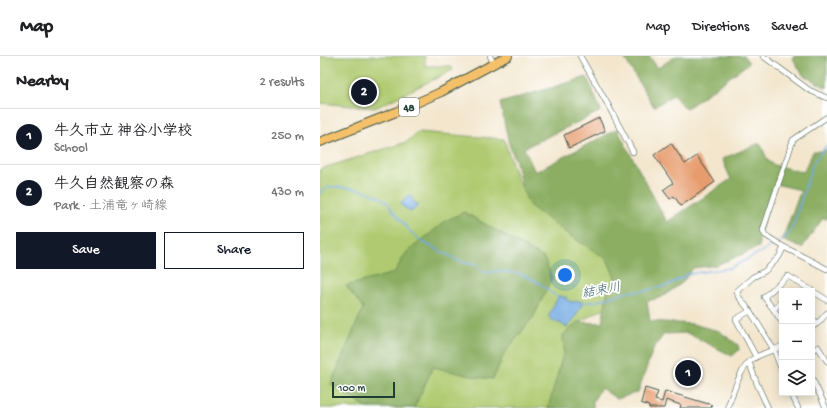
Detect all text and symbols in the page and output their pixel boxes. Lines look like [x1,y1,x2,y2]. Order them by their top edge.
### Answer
text: Map [20,16,53,39]
text: Map [646,19,670,36]
text: Directions [692,19,749,36]
text: Saved [771,19,807,36]
text: Nearby [16,72,69,92]
text: 2 results [259,75,304,90]
pin: 2 [351,77,377,107]
road number: 48 [399,98,419,116]
text: 牛久市立 神谷小学校 [54,123,193,141]
text: 1 [26,129,32,144]
text: 250 m [271,129,304,144]
text: School [54,141,88,156]
text: 牛久自然観察の森 [54,176,174,194]
text: 2 [26,185,32,200]
text: 430 m [271,185,304,200]
text: Park · 土浦竜ヶ崎線 [54,199,167,214]
button: Save [16,232,156,269]
button: Share [164,232,304,269]
your location [555,265,575,285]
water label: 結束川 [581,280,622,302]
map controls [779,288,815,396]
button: + [779,288,815,324]
button: − [779,324,815,360]
pin: 1 [675,358,701,388]
button: layers [779,360,815,396]
scale bar [332,380,395,399]
text: 100 m [338,383,365,395]

